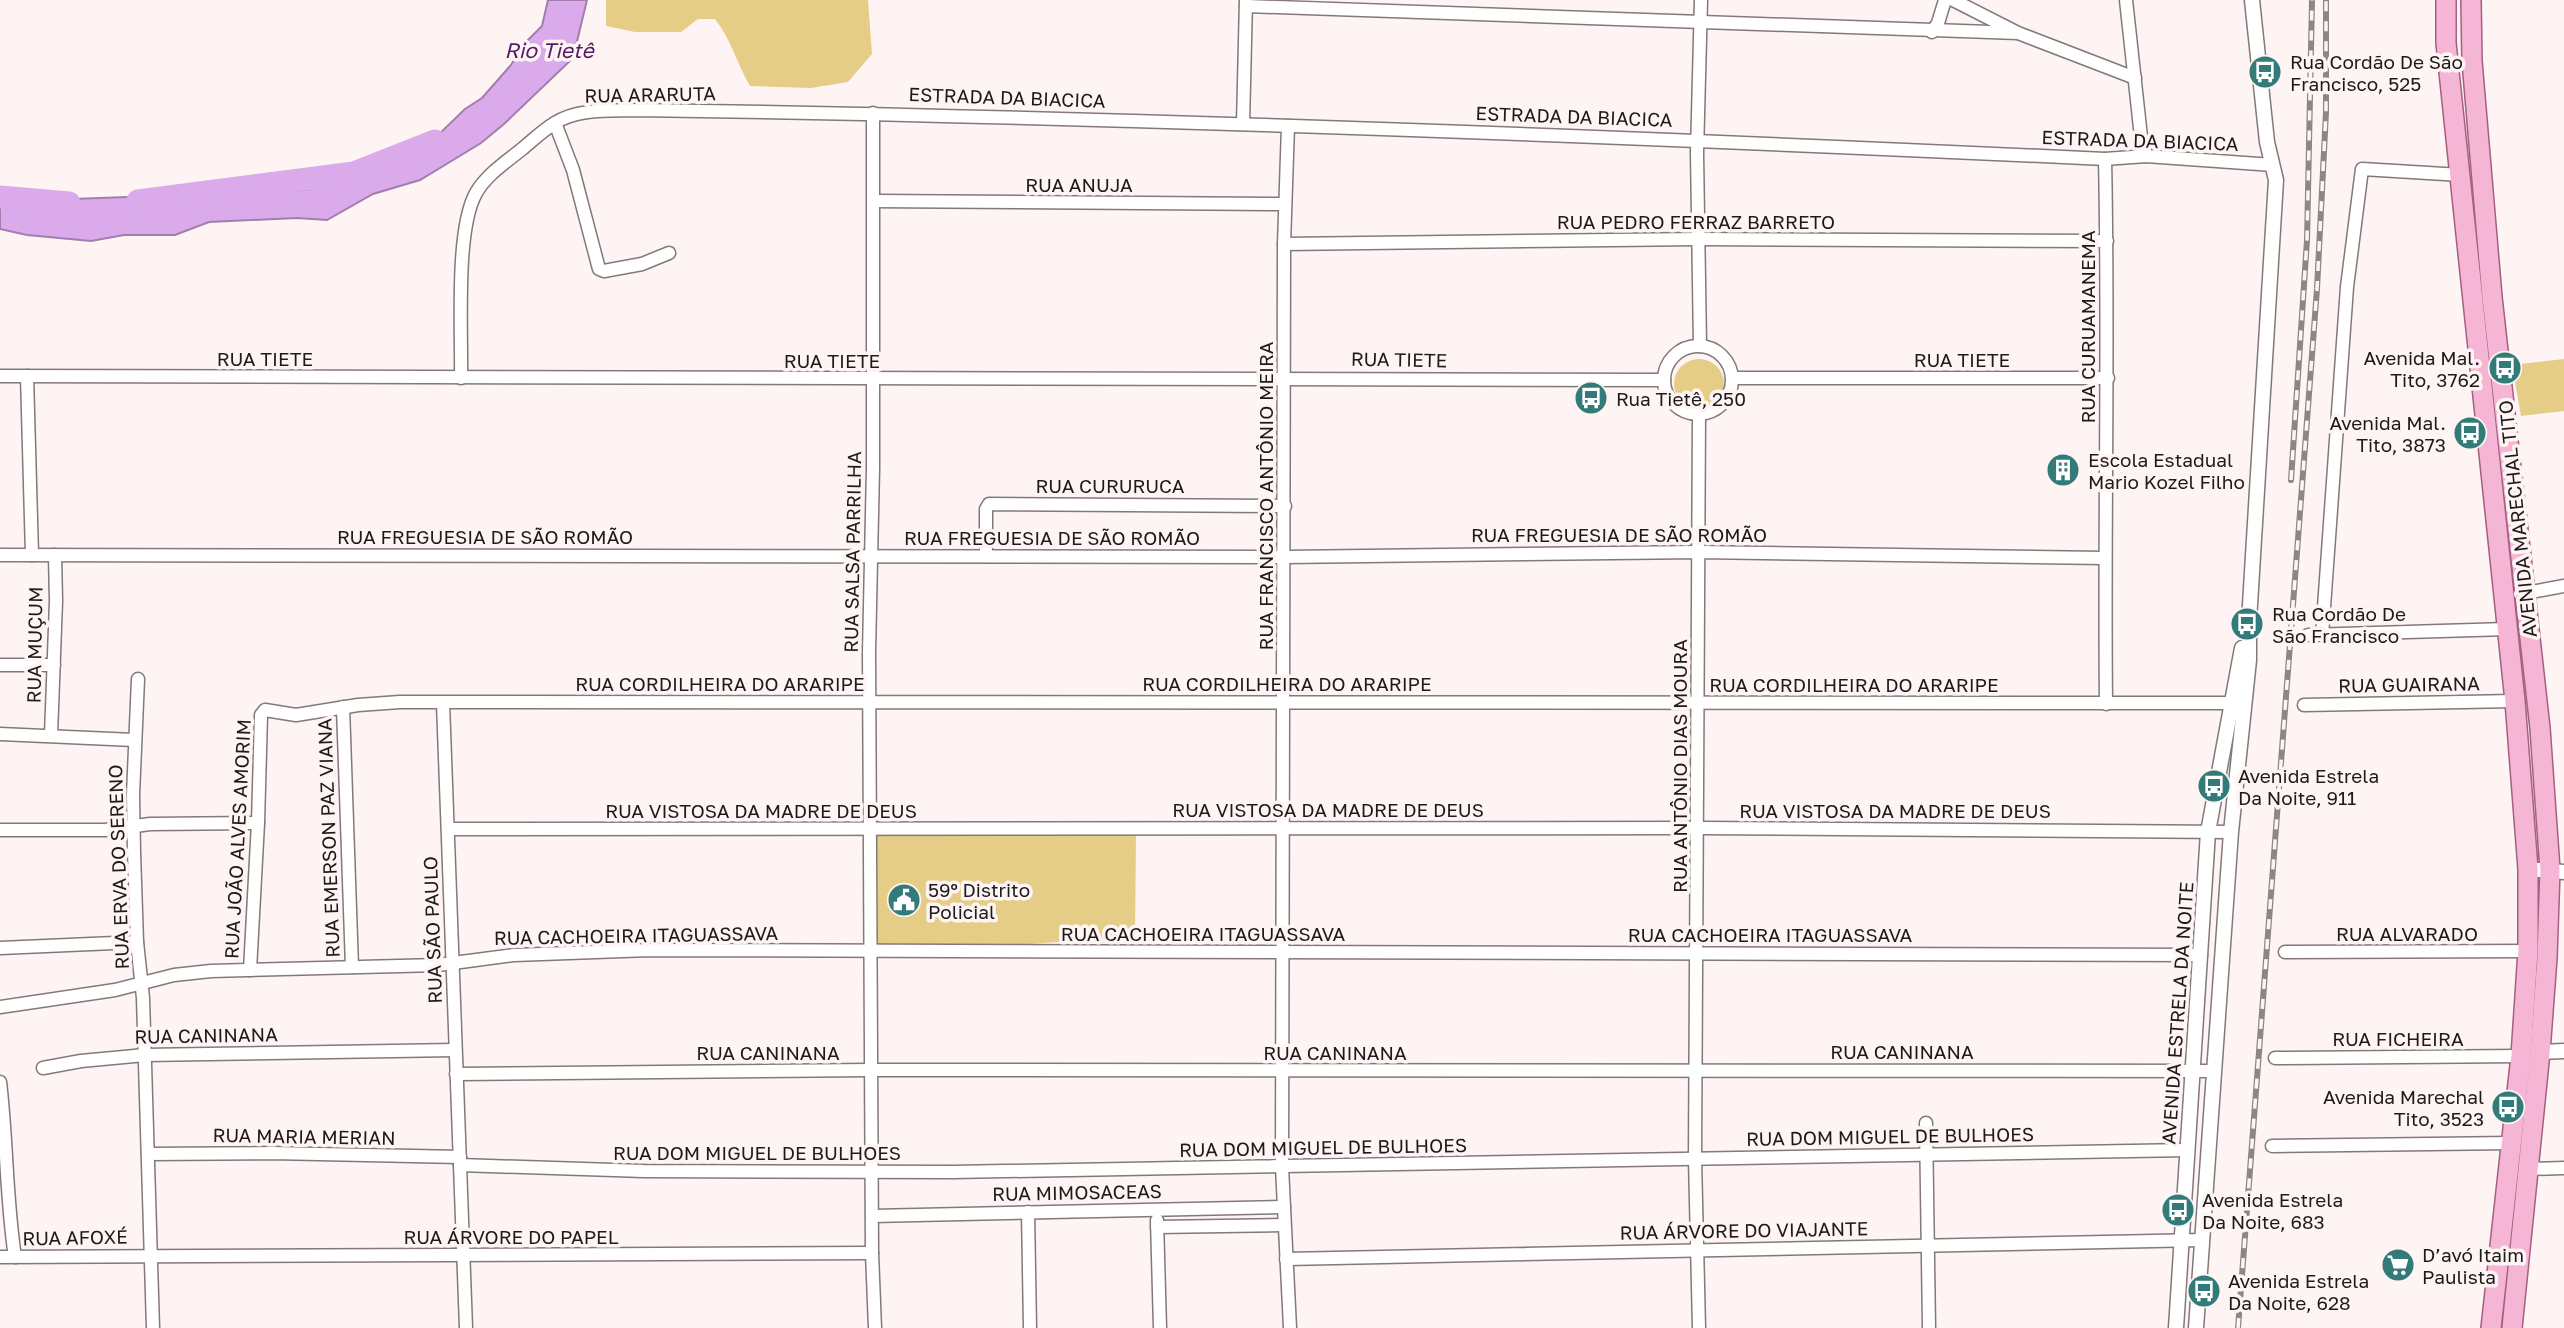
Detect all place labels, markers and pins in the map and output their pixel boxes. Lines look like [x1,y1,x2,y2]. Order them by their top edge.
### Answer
place label: Rua Cordão De São Francisco, 525 [2290,50,2463,95]
bus stop icon: Rua Cordão De São Francisco, 525 [2246,53,2284,91]
place label: Avenida Mal. Tito, 3762 [2363,346,2480,391]
bus stop icon: Avenida Mal. Tito, 3762 [2486,349,2524,387]
bus stop icon: Rua Tietê, 250 [1572,379,1610,417]
place label: Rua Tietê, 250 [1616,387,1746,410]
place label: Avenida Mal. Tito, 3873 [2329,411,2446,456]
bus stop icon: Avenida Mal. Tito, 3873 [2451,414,2489,452]
place label: Escola Estadual Mario Kozel Filho [2088,448,2245,493]
building icon: Escola Estadual Mario Kozel Filho [2044,451,2082,489]
place label: Rua Cordão De São Francisco [2272,602,2406,647]
bus stop icon: Rua Cordão De São Francisco [2228,605,2266,643]
place label: Avenida Estrela Da Noite, 911 [2238,764,2379,809]
bus stop icon: Avenida Estrela Da Noite, 911 [2195,767,2233,805]
place label: 59º Distrito Policial [928,878,1030,923]
public building icon: 59º Distrito Policial [885,881,923,919]
place label: Avenida Marechal Tito, 3523 [2323,1085,2484,1130]
bus stop icon: Avenida Marechal Tito, 3523 [2489,1088,2527,1126]
place label: Avenida Estrela Da Noite, 683 [2202,1188,2343,1233]
bus stop icon: Avenida Estrela Da Noite, 683 [2159,1191,2197,1229]
place label: D’avó Itaim Paulista [2422,1243,2524,1288]
supermarket icon: D’avó Itaim Paulista [2379,1246,2417,1284]
place label: Avenida Estrela Da Noite, 628 [2228,1269,2369,1314]
bus stop icon: Avenida Estrela Da Noite, 628 [2185,1272,2223,1310]

